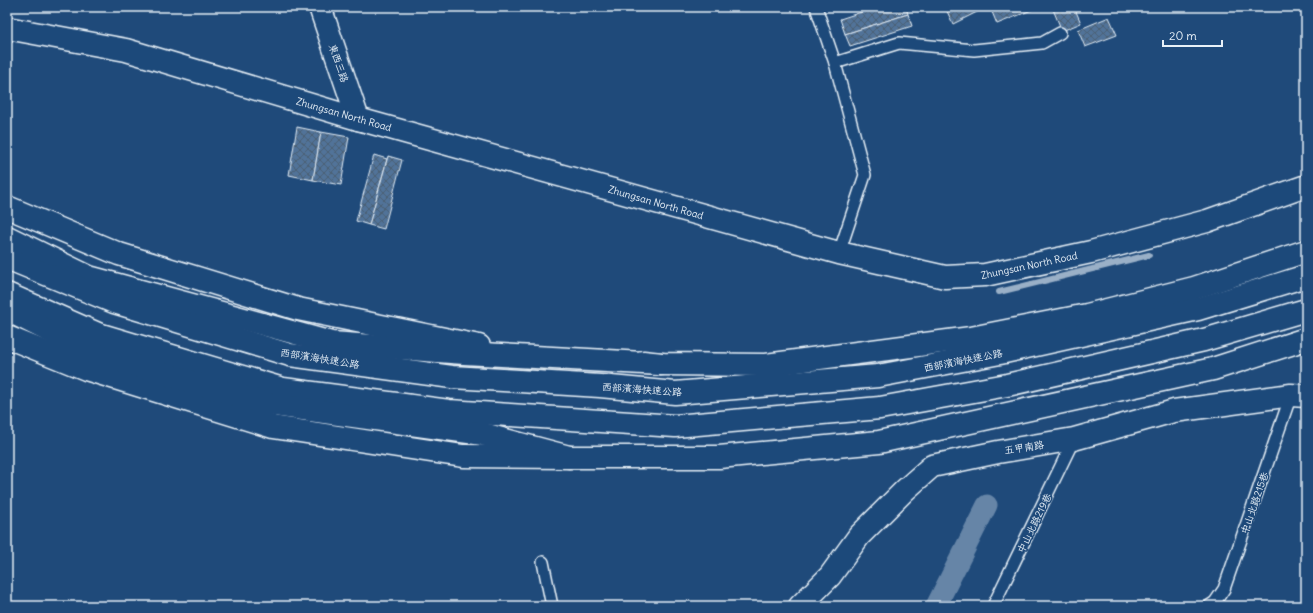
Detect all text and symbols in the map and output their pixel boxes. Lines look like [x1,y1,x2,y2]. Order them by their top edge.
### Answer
scale bar [1163,22,1222,48]
text: 20 m [1169,28,1197,43]
street label: 東西三路 [326,42,351,84]
street label: Zhungsan North Road [295,95,393,134]
street label: Zhungsan North Road [607,183,705,222]
street label: Zhungsan North Road [980,249,1079,282]
street label: 西部濱海快速公路 [279,346,360,371]
street label: 西部濱海快速公路 [923,346,1004,375]
street label: 西部濱海快速公路 [602,380,682,399]
street label: 五甲南路 [1003,438,1045,457]
street label: 中山北路215巷 [1238,469,1272,536]
street label: 中山北路219巷 [1014,490,1055,555]

